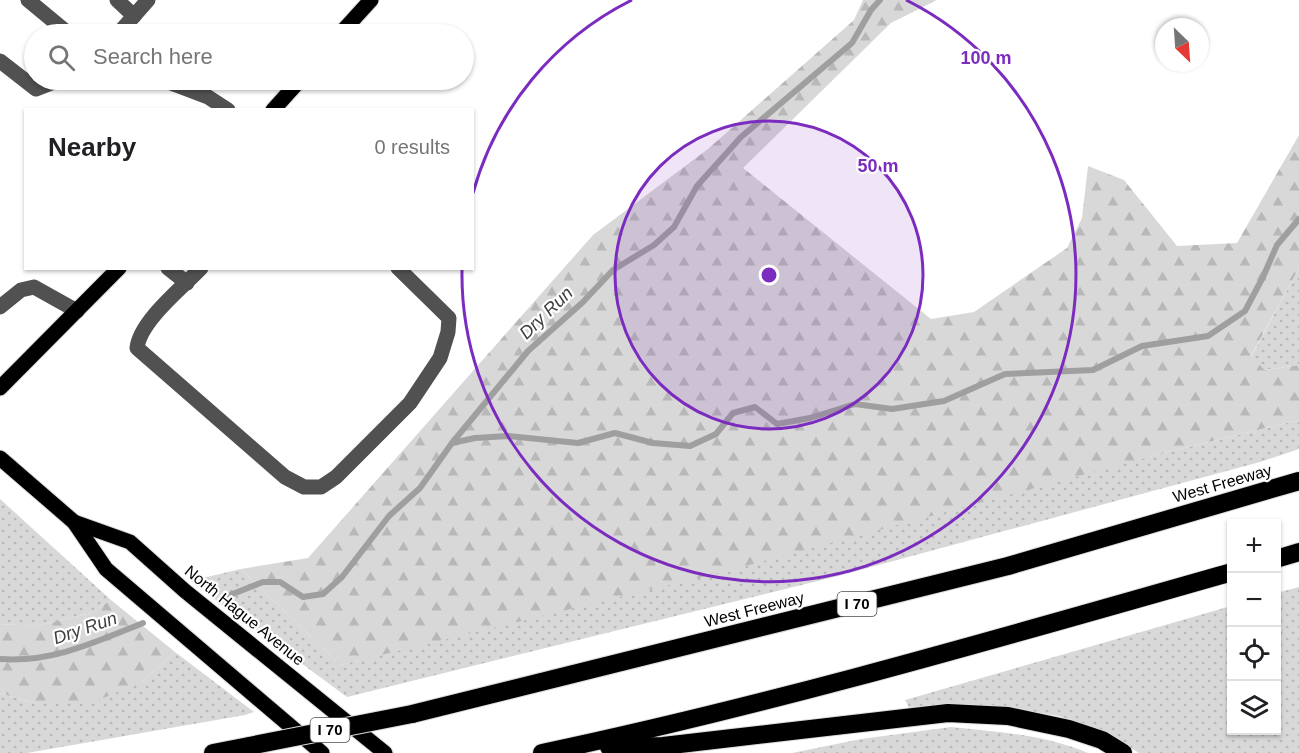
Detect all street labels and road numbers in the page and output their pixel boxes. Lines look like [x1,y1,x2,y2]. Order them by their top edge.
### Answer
street label: West Freeway [1171,461,1273,506]
street label: North Hague Avenue [182,562,308,669]
street label: West Freeway [703,589,806,630]
road number: I 70 [838,592,876,616]
road number: I 70 [310,718,350,742]

